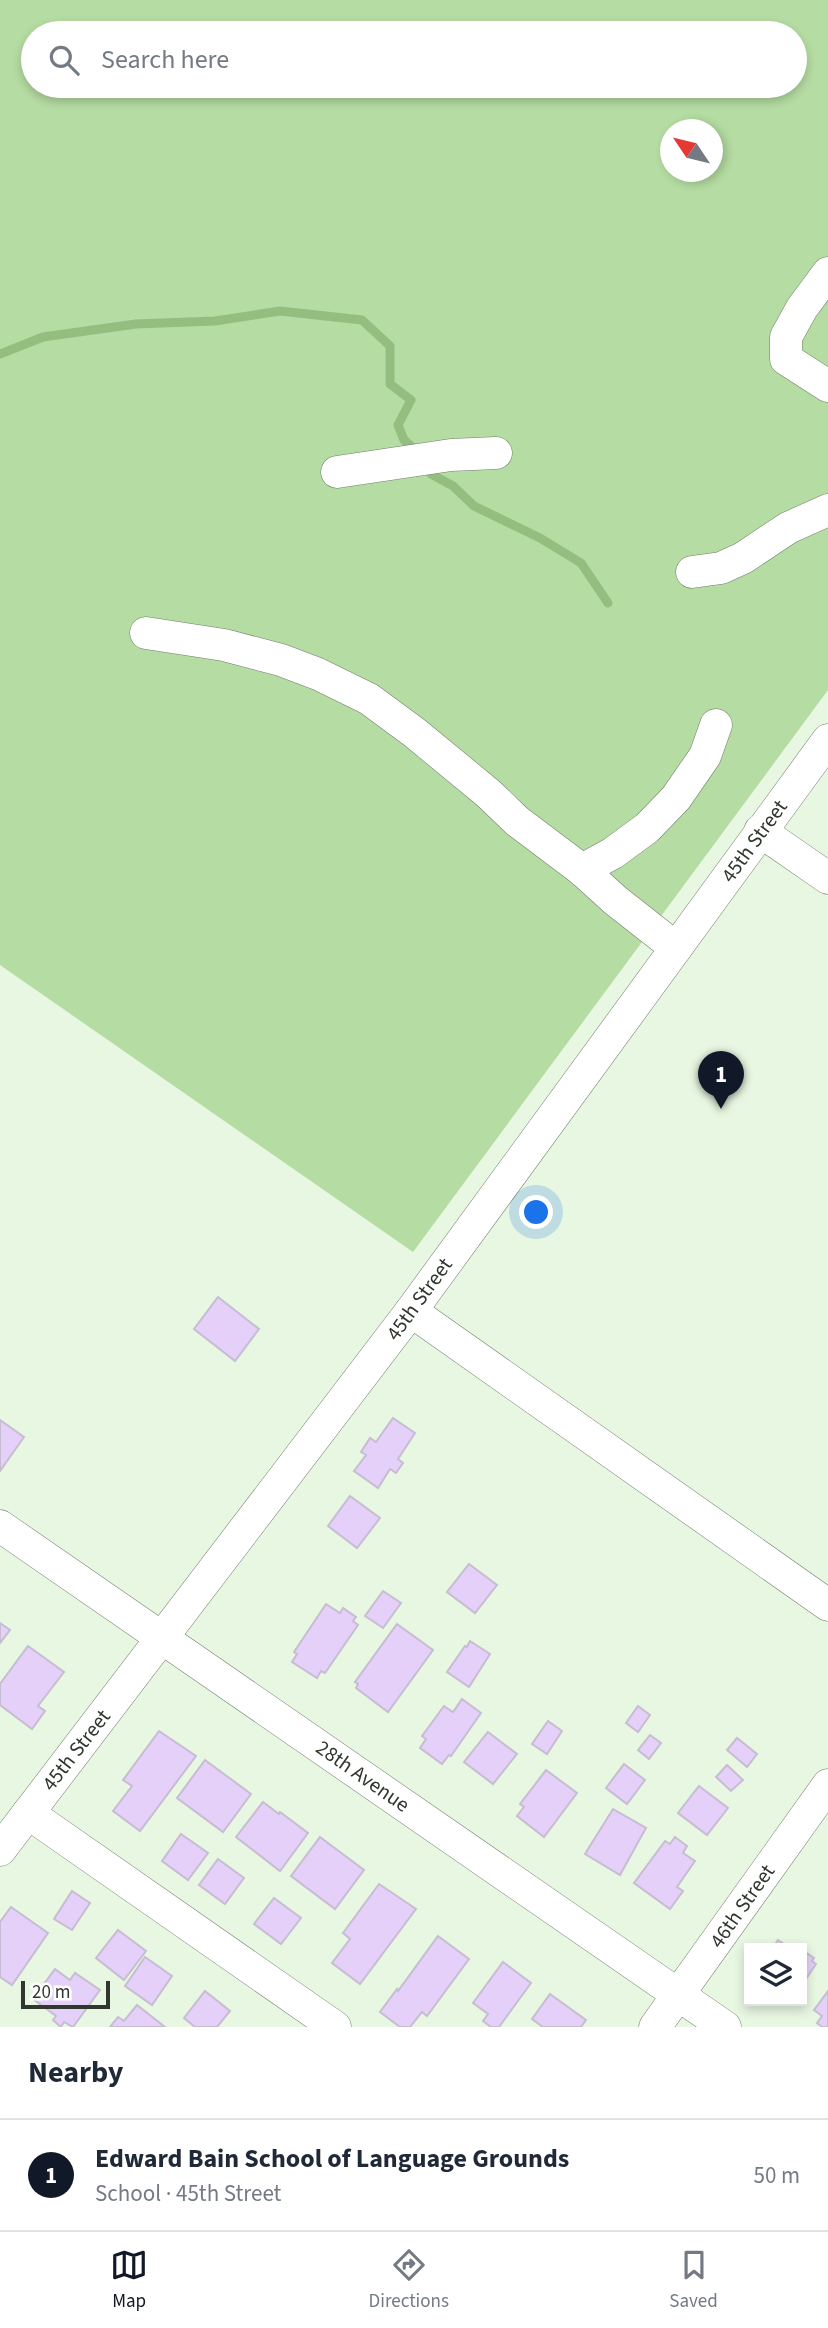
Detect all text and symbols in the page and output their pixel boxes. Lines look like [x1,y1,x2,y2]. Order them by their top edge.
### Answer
search box [21,21,807,98]
icon: search [45,41,83,79]
text: Search here [101,41,229,78]
north arrow [660,119,723,182]
street label: 45th Street [714,793,794,889]
pin: 1 [698,1051,744,1109]
your location [519,1195,553,1229]
street label: 45th Street [379,1251,459,1347]
street label: 45th Street [35,1703,117,1797]
street label: 28th Avenue [310,1733,416,1819]
street label: 46th Street [702,1858,782,1954]
map controls [744,1943,807,2006]
button: layers [744,1943,807,2006]
scale bar [21,1978,110,2010]
text: 20 m [32,1979,70,2006]
text: Nearby [28,2051,123,2094]
text: Edward Bain School of Language Grounds [95,2140,569,2177]
text: 1 [45,2159,57,2192]
text: 50 m [753,2159,800,2192]
text: School · 45th Street [95,2177,281,2210]
tab: Map [110,2246,148,2315]
tab: Directions [369,2246,449,2315]
tab: Saved [669,2246,718,2315]

